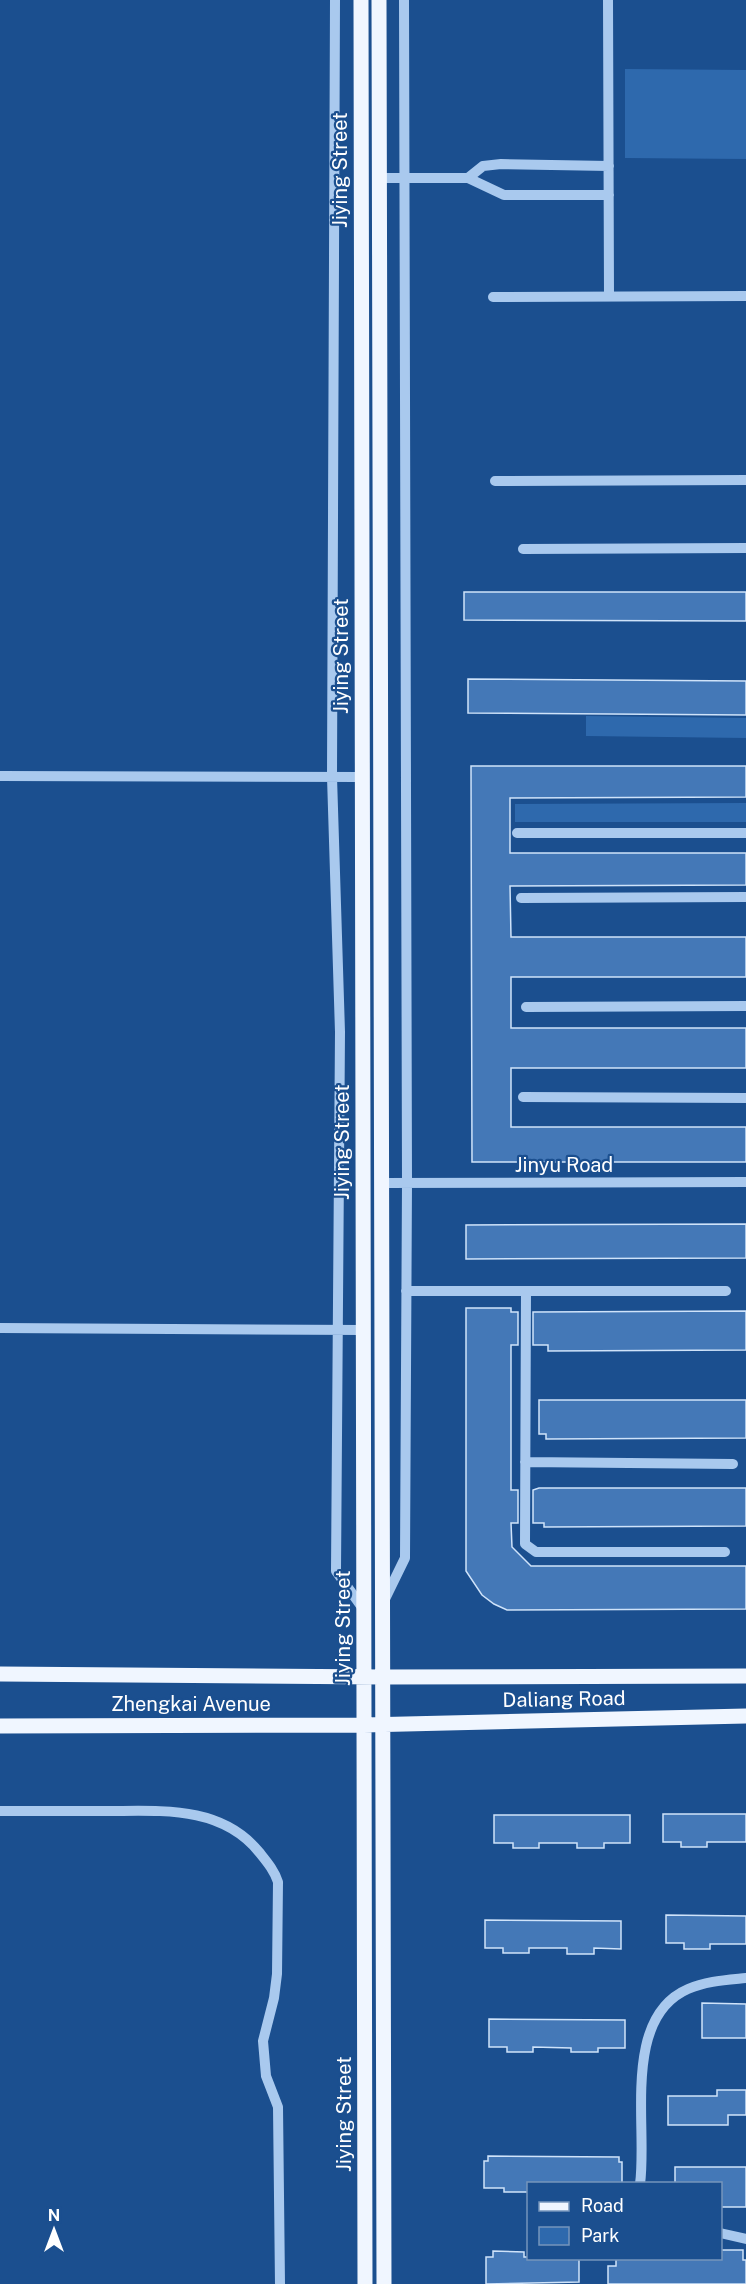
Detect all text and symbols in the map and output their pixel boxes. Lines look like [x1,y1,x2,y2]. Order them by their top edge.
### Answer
street label: Jiying Street [328,112,352,228]
street label: Jiying Street [329,598,353,714]
street label: Jiying Street [330,1084,354,1200]
street label: Jinyu Road [515,1153,613,1177]
street label: Jiying Street [331,1570,355,1686]
street label: Daliang Road [502,1686,626,1712]
street label: Zhengkai Avenue [111,1692,271,1716]
street label: Jiying Street [332,2056,356,2172]
legend [527,2182,722,2260]
text: Road [581,2195,624,2216]
north arrow [24,2200,84,2260]
text: N [48,2206,60,2225]
text: Park [581,2225,619,2246]

